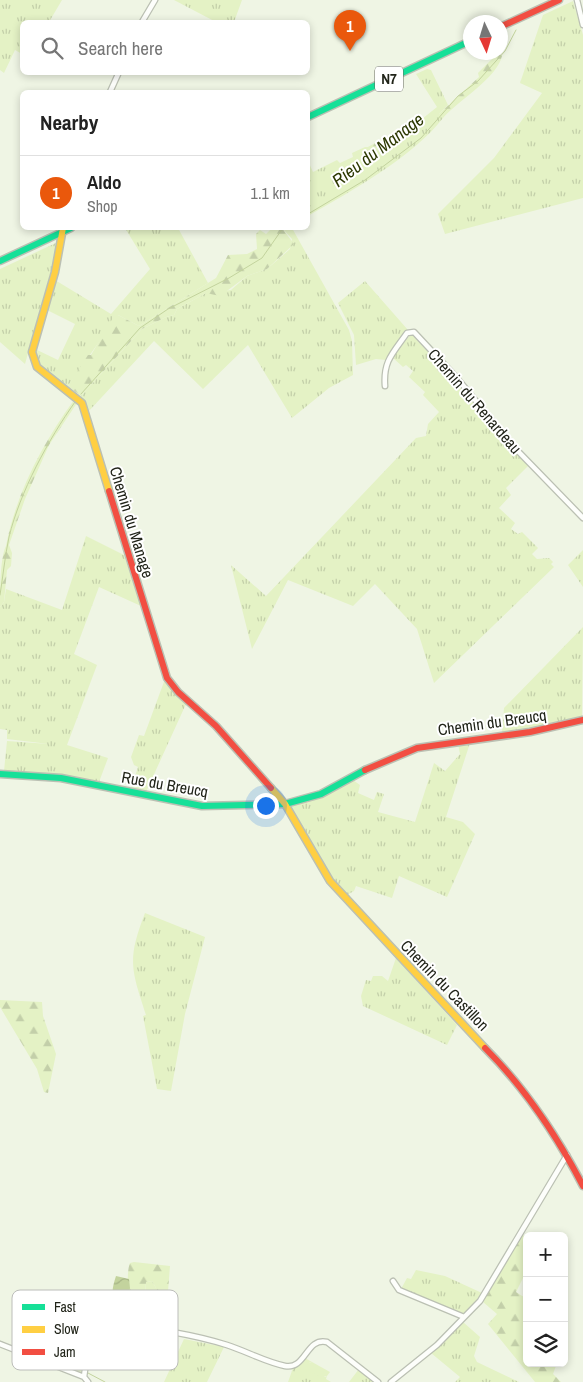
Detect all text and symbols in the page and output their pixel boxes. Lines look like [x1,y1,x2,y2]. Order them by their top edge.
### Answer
pin: 1 [334,10,366,51]
north arrow [463,15,508,60]
search box [20,20,310,75]
icon: search [38,34,66,62]
text: Search here [78,35,163,61]
road number: N7 [375,66,403,92]
water label: Rieu du Manage [327,107,429,192]
text: Nearby [40,108,98,137]
text: Aldo [87,169,122,195]
text: 1 [52,182,60,204]
text: 1.1 km [251,182,290,204]
text: Shop [87,195,118,217]
street label: Chemin du Renardeau [423,344,527,458]
street label: Chemin du Manage [105,464,159,580]
street label: Chemin du Breucq [436,703,548,741]
street label: Rue du Breucq [120,766,210,802]
your location [253,793,279,819]
street label: Chemin du Castillon [396,935,494,1035]
map controls [523,1232,568,1367]
button: + [523,1232,568,1277]
button: − [523,1277,568,1322]
legend [12,1290,178,1370]
text: Fast [54,1298,76,1316]
text: Slow [54,1320,80,1338]
button: layers [523,1322,568,1367]
text: Jam [54,1343,76,1361]

